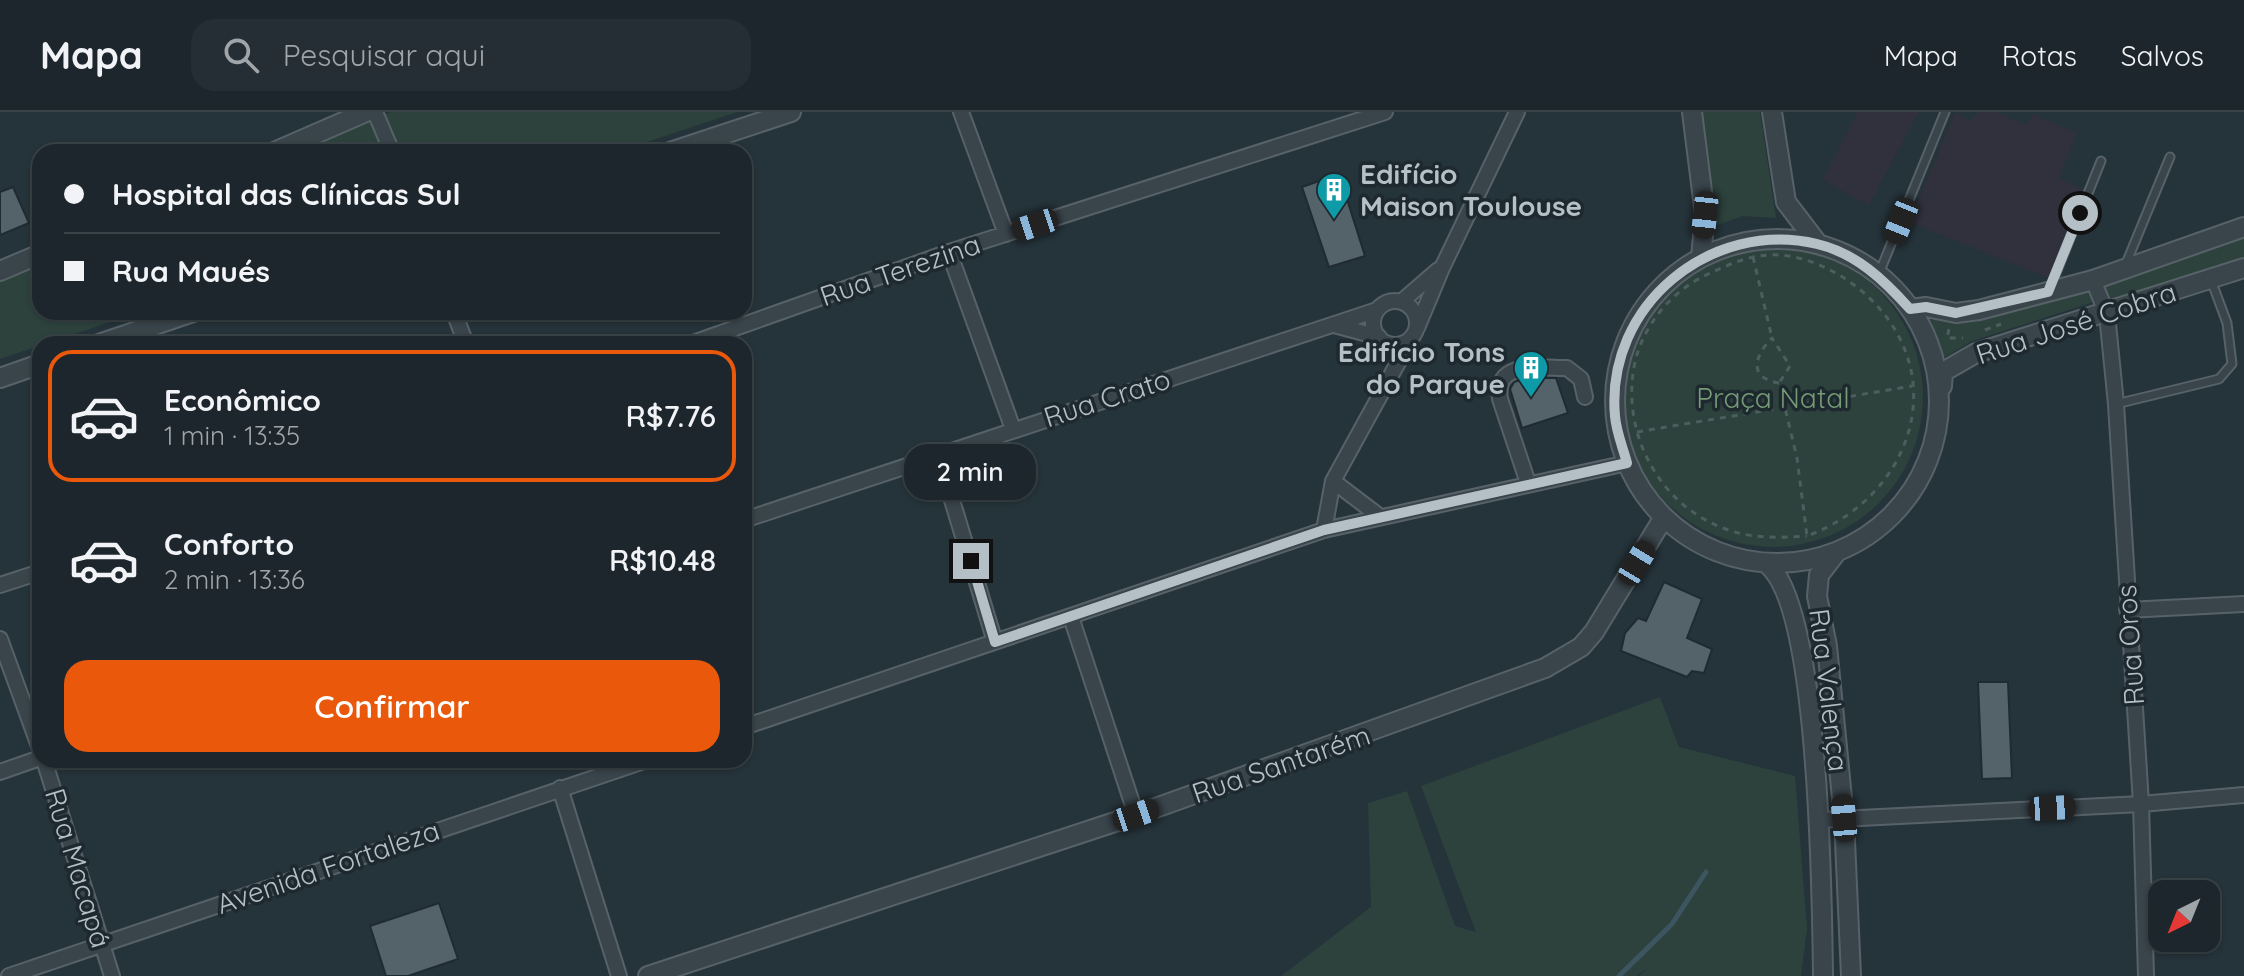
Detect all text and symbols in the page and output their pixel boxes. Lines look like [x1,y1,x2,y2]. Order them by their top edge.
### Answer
search box [191,19,751,91]
text: Mapa [40,31,143,79]
icon: search [219,33,263,77]
text: Pesquisar aqui [283,36,485,74]
text: Mapa [1884,38,1958,73]
text: Rotas [2002,38,2077,73]
text: Salvos [2121,38,2204,73]
place label: Edifício Maison Toulouse [1360,156,1582,223]
building icon: Edifício Maison Toulouse [1315,171,1353,221]
text: Hospital das Clínicas Sul [112,175,461,213]
car [1691,190,1719,240]
car [1881,194,1921,248]
route start [2062,195,2098,231]
car [1008,206,1062,244]
street label: Rua Terezina [815,226,984,313]
text: Rua Maués [112,252,270,290]
street label: Rua José Cobra [1971,274,2180,371]
place label: Edifício Tons do Parque [1338,334,1505,401]
building icon: Edifício Tons do Parque [1512,349,1550,399]
street label: Rua Crato [1039,361,1175,434]
icon: car [68,380,140,452]
park label: Praça Natal [1696,380,1850,415]
text: Econômico [164,381,321,419]
text: R$7.76 [626,397,716,435]
text: 1 min · 13:35 [164,419,300,452]
callout: 2 min [905,445,1037,501]
text: 2 min [936,455,1004,488]
icon: car [68,524,140,596]
text: Conforto [164,525,294,563]
car [1614,536,1660,590]
text: R$10.48 [609,541,716,579]
route end [953,543,989,579]
text: 2 min · 13:36 [164,563,305,596]
street label: Rua Oros [2108,584,2151,706]
street label: Rua Valença [1802,606,1857,773]
button: Confirmar [64,660,720,752]
street label: Rua Santarém [1187,717,1374,810]
street label: Rua Macapá [38,784,119,952]
car [1830,793,1858,843]
car [2027,795,2077,821]
car [1109,796,1163,834]
street label: Avenida Fortaleza [212,812,444,921]
north arrow [2148,880,2220,952]
map controls [2148,880,2220,952]

